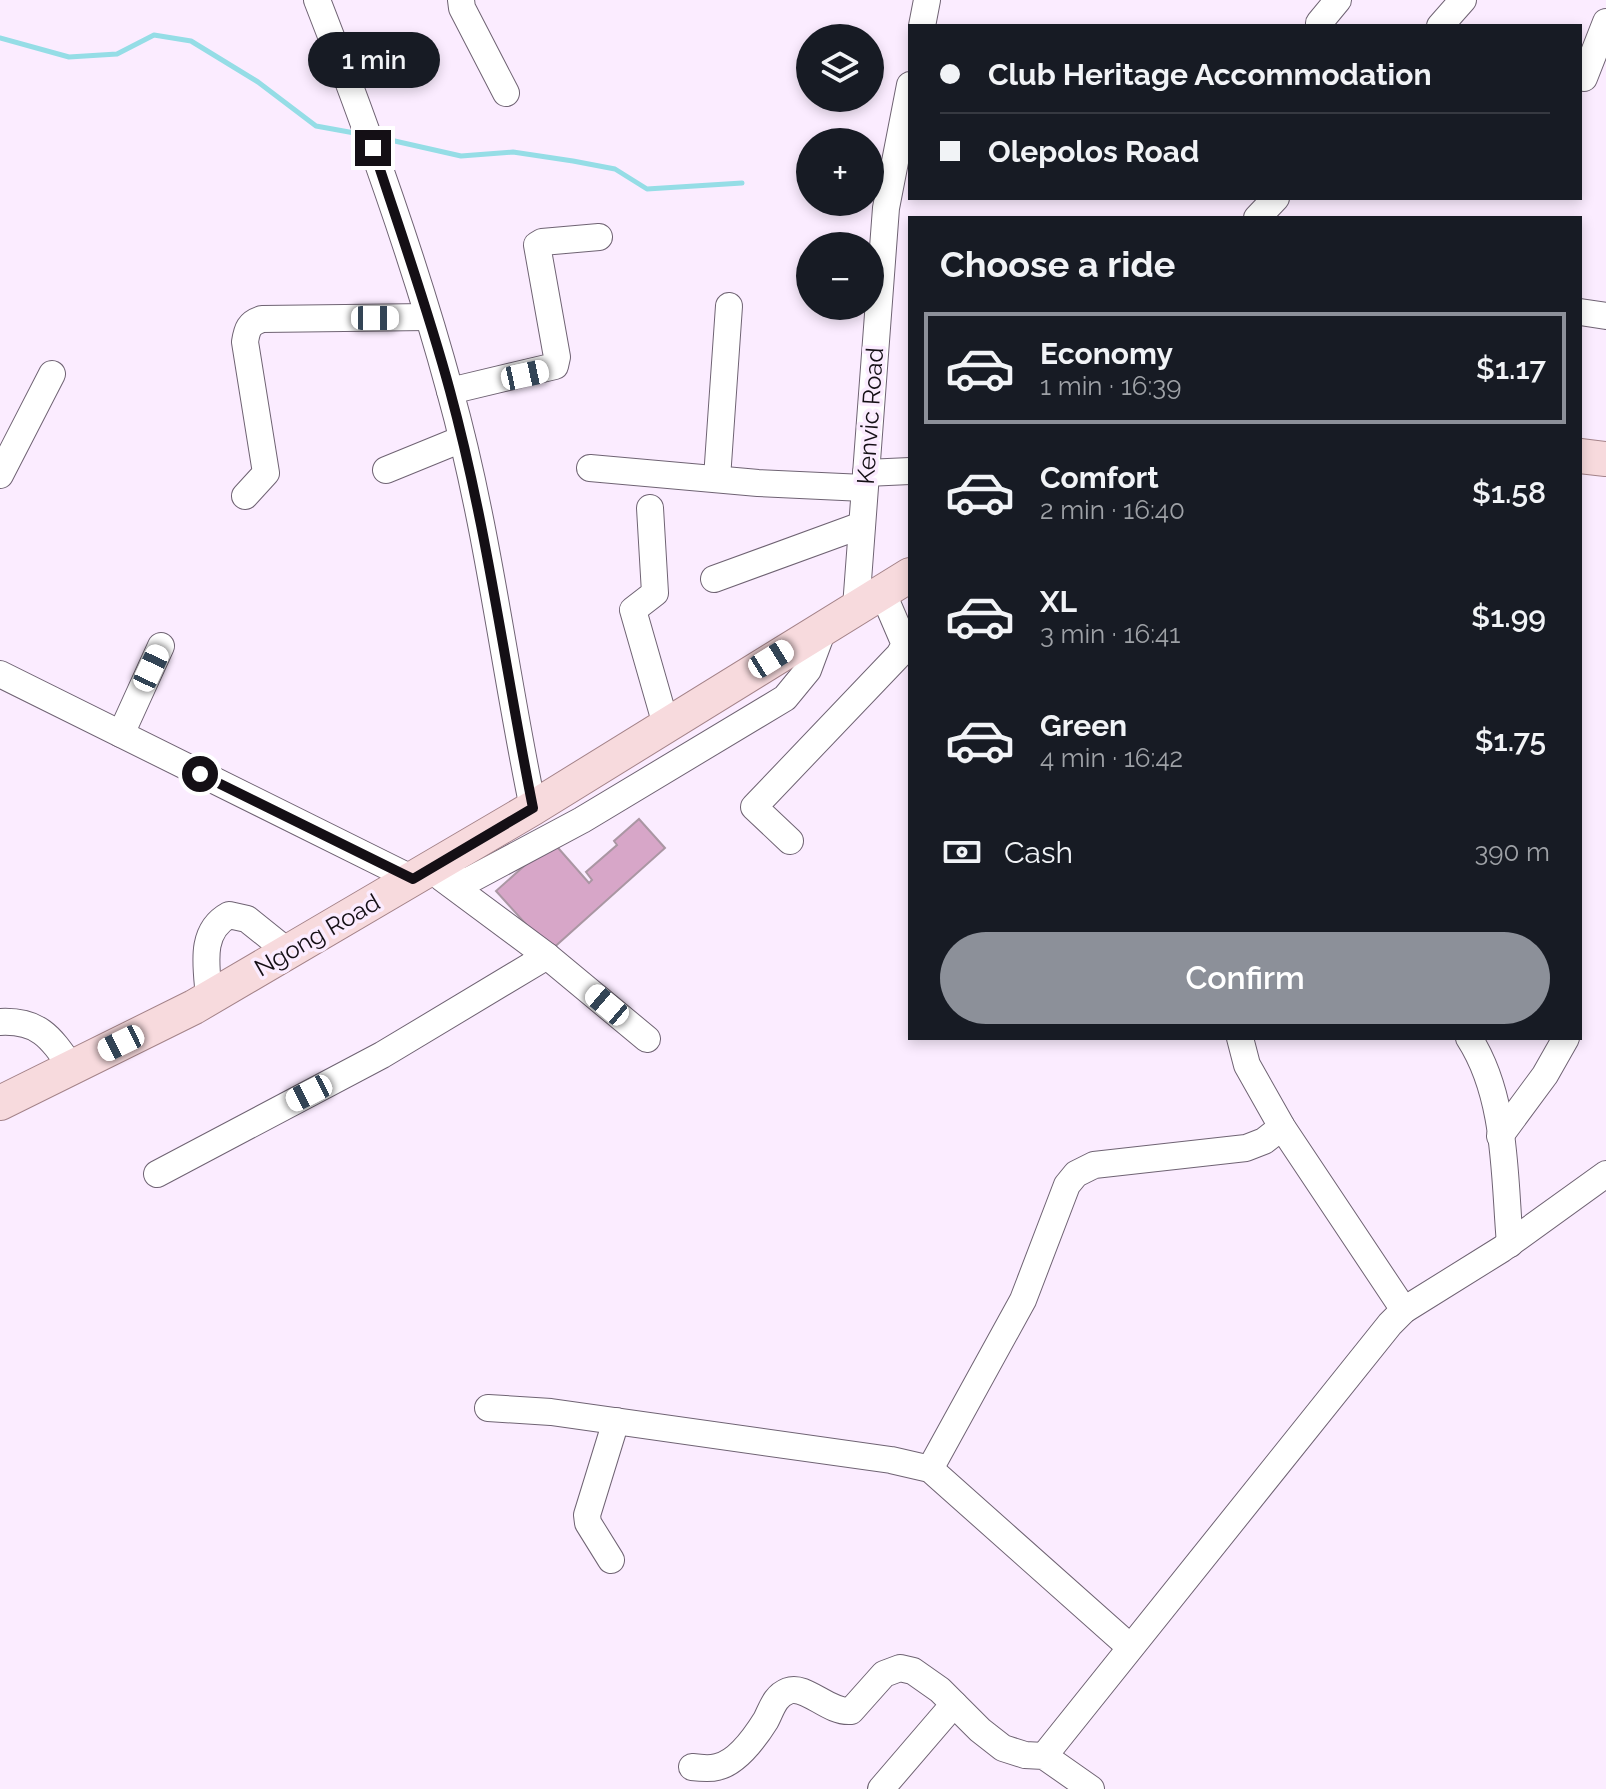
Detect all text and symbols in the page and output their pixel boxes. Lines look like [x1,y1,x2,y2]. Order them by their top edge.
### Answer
map controls [796,24,884,320]
button: layers [796,24,884,112]
callout: 1 min [307,32,439,88]
text: 1 min [342,45,406,75]
text: Club Heritage Accommodation [988,57,1432,92]
button: + [796,128,884,216]
route end [355,130,391,166]
text: Olepolos Road [988,134,1199,169]
button: − [796,232,884,320]
text: Choose a ride [940,243,1175,285]
car [351,306,399,330]
icon: car [944,332,1016,404]
text: Economy [1040,336,1173,371]
street label: Kenvic Road [851,346,889,486]
text: $1.17 [1476,351,1546,386]
car [499,358,551,392]
text: 1 min · 16:39 [1040,371,1181,401]
icon: car [944,456,1016,528]
text: Comfort [1040,460,1159,495]
text: $1.58 [1472,475,1546,510]
text: 2 min · 16:40 [1040,495,1185,525]
icon: car [944,580,1016,652]
text: XL [1040,584,1077,619]
text: $1.99 [1471,599,1546,634]
text: 3 min · 16:41 [1040,619,1180,649]
car [744,636,798,682]
car [130,641,172,695]
icon: car [944,704,1016,776]
text: Green [1040,708,1127,743]
text: $1.75 [1475,723,1546,758]
text: 4 min · 16:42 [1040,743,1183,773]
route start [182,756,218,792]
icon: cash [940,830,984,874]
text: Cash [1004,835,1073,870]
text: 390 m [1474,837,1550,867]
street label: Ngong Road [249,887,385,983]
button: Confirm [940,932,1550,1024]
car [581,980,633,1030]
car [94,1022,148,1064]
car [282,1071,336,1115]

